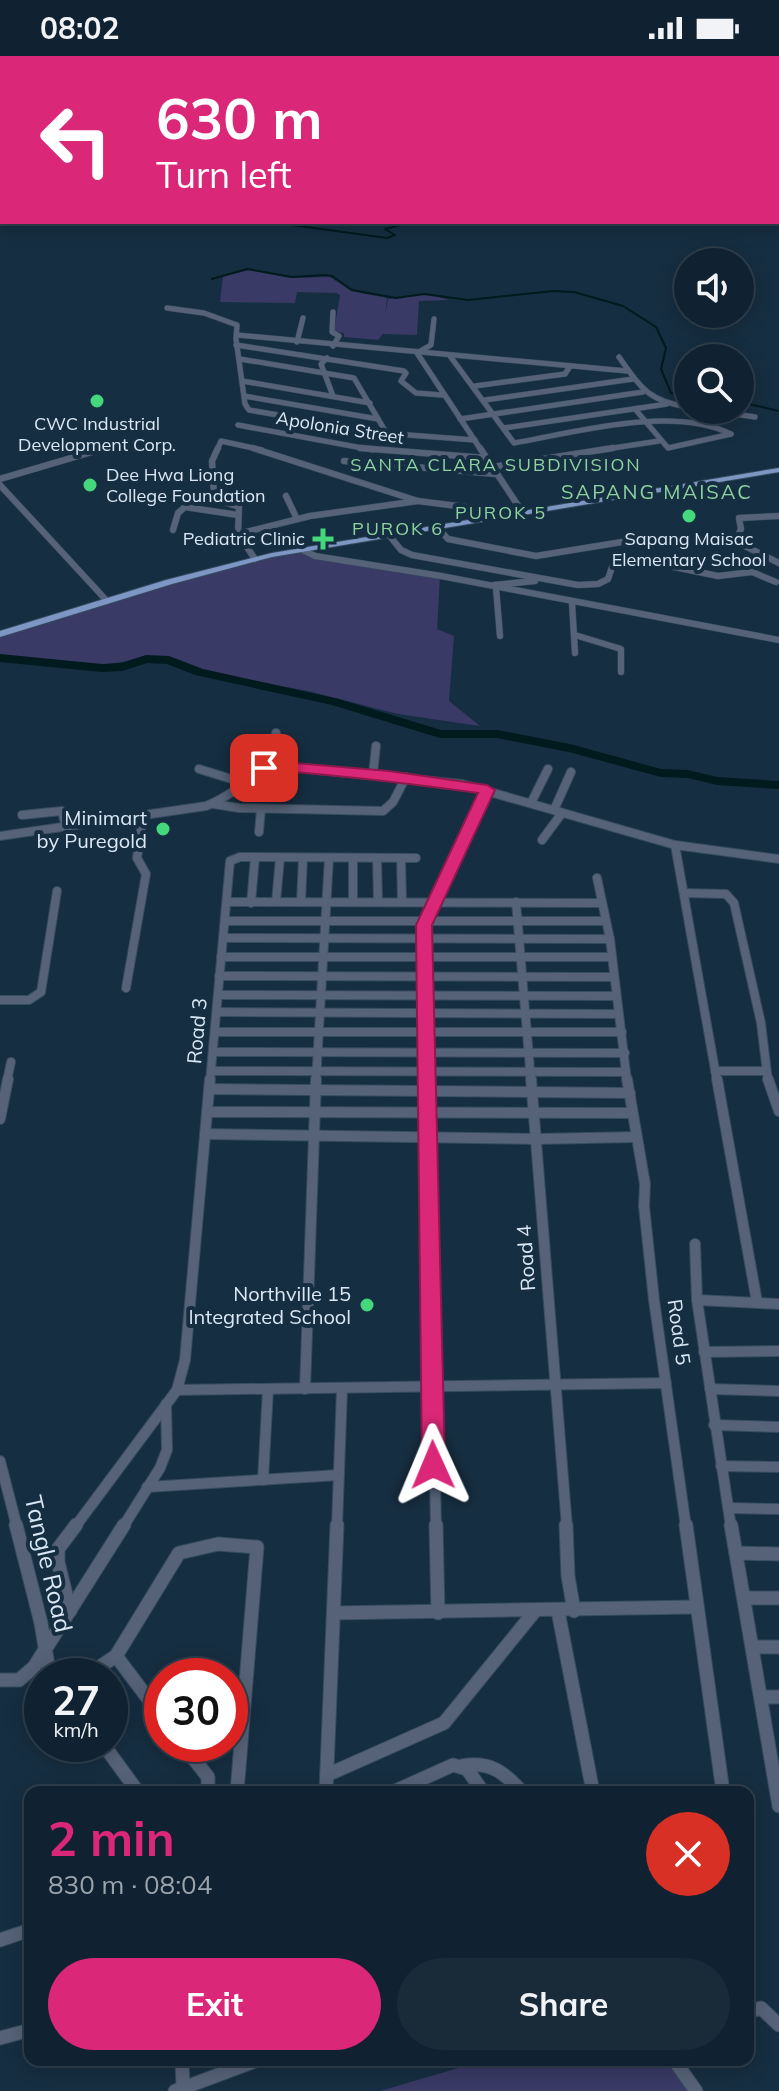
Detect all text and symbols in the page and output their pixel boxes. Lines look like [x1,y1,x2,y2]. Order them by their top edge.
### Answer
text: 08:02 [40,9,119,47]
text: 630 m [156,83,323,153]
icon: left [24,88,128,192]
text: Turn left [156,152,292,197]
map controls [674,248,754,424]
button: sound [674,248,754,328]
button: search [674,344,754,424]
marker: CWC Industrial Development Corp. [88,392,106,410]
street label: Apolonia Street [275,406,406,449]
place label: CWC Industrial Development Corp. [18,412,176,456]
district label: SANTA CLARA SUBDIVISION [350,453,642,476]
place label: Dee Hwa Liong College Foundation [106,463,266,507]
marker: Dee Hwa Liong College Foundation [81,476,99,494]
district label: SAPANG MAISAC [561,479,753,504]
district label: PUROK 5 [455,501,547,524]
marker: Sapang Maisac Elementary School [680,507,698,525]
district label: PUROK 6 [352,517,444,540]
place label: Pediatric Clinic [183,527,305,550]
place label: Sapang Maisac Elementary School [612,527,766,571]
marker: Pediatric Clinic [312,528,334,550]
pin [230,734,298,802]
icon: arrive [242,746,286,790]
place label: Minimart by Puregold [37,805,147,853]
marker: Minimart by Puregold [154,820,172,838]
street label: Road 3 [181,997,212,1065]
street label: Road 4 [511,1224,540,1292]
place label: Northville 15 Integrated School [188,1281,351,1329]
marker: Northville 15 Integrated School [358,1296,376,1314]
street label: Road 5 [663,1297,696,1366]
position arrow [391,1423,475,1507]
street label: Tangle Road [19,1492,79,1635]
speed limit sign: 30 [144,1658,248,1762]
text: 27 [52,1675,100,1725]
text: km/h [53,1717,99,1742]
text: 2 min [48,1808,175,1868]
button: close [646,1812,730,1896]
text: 830 m · 08:04 [48,1868,212,1901]
button: Exit [48,1958,381,2050]
button: Share [397,1958,730,2050]

